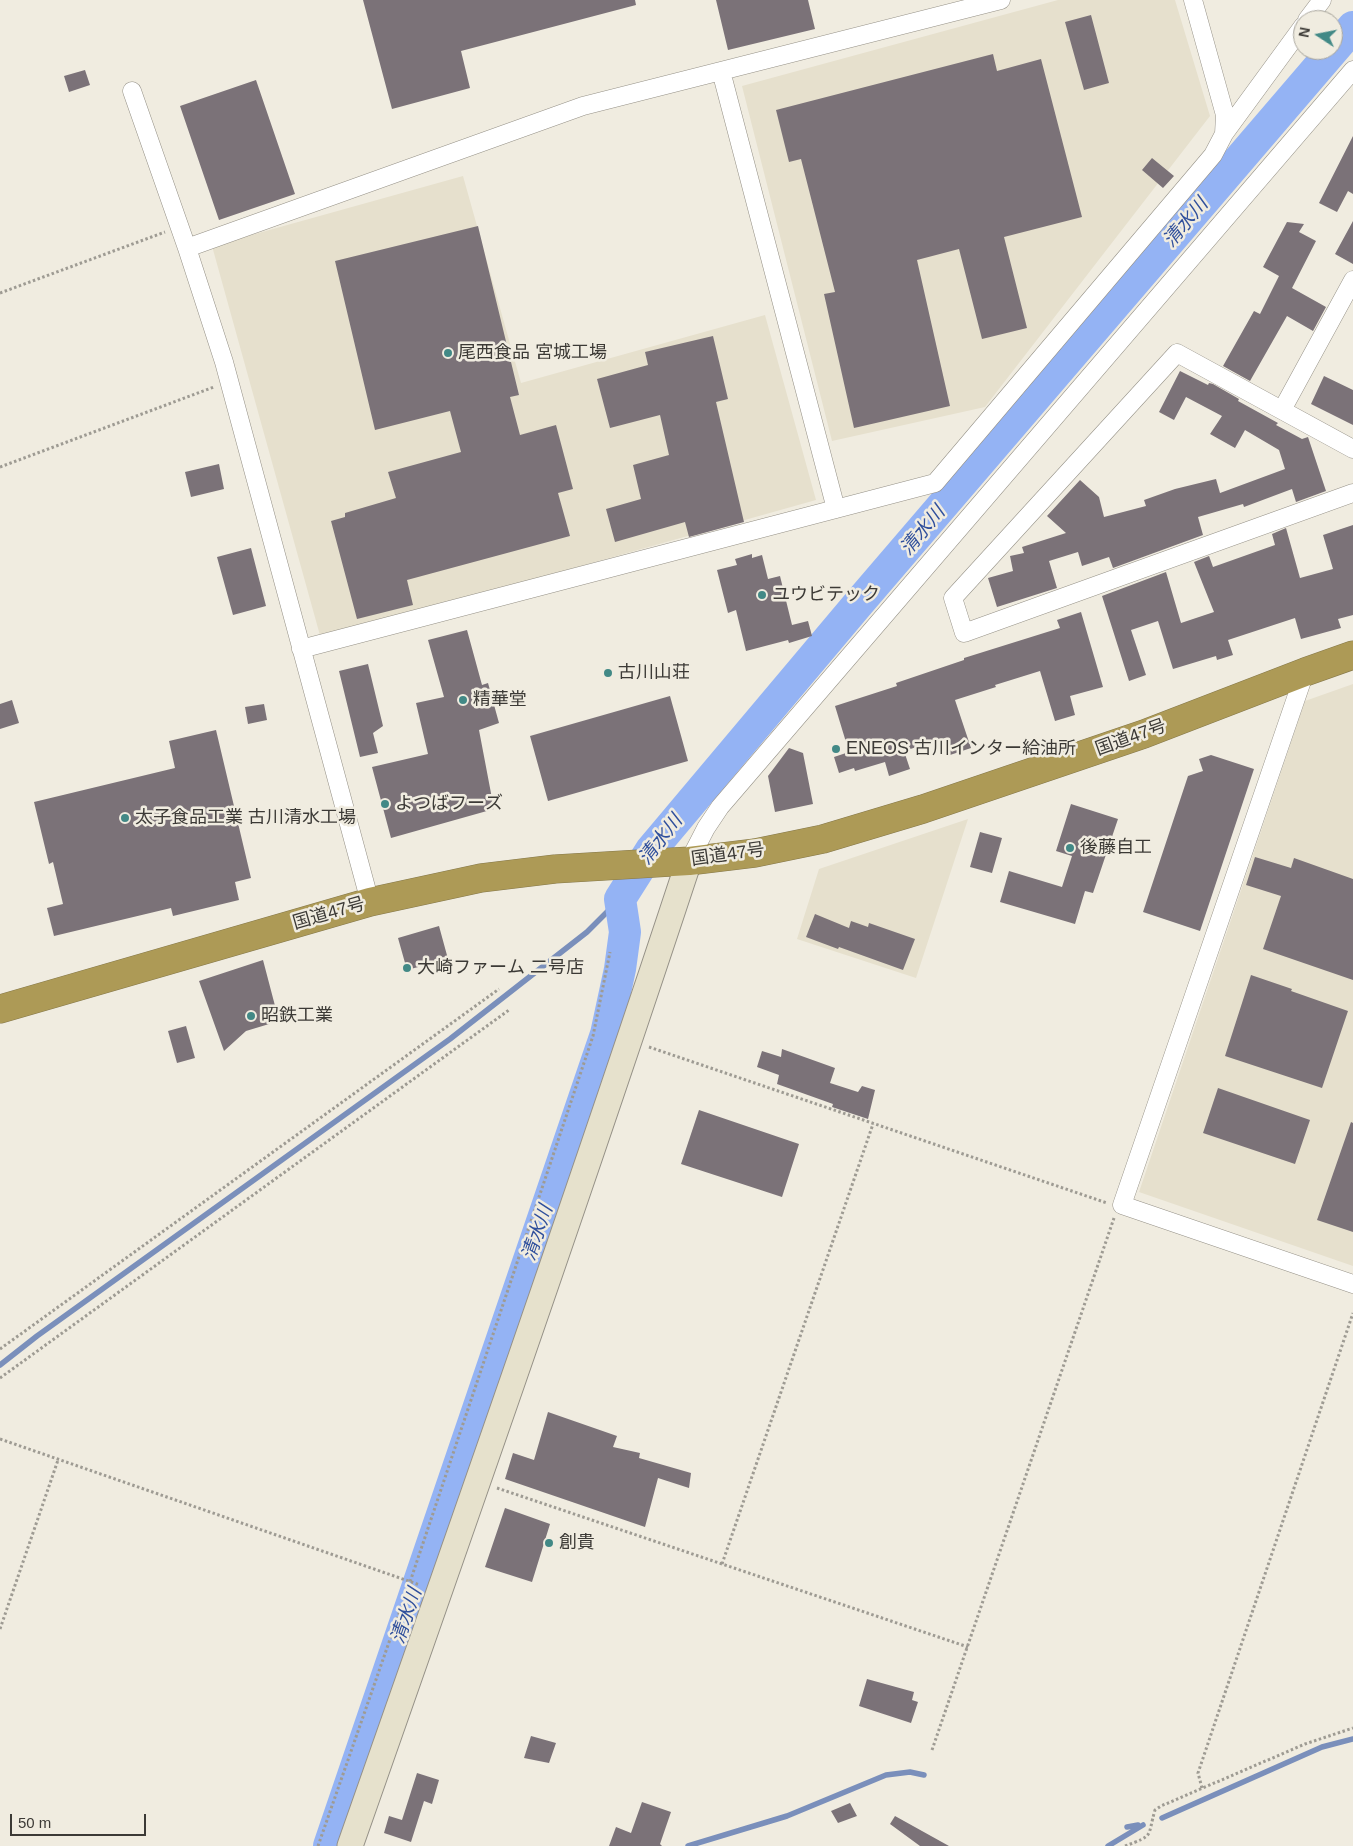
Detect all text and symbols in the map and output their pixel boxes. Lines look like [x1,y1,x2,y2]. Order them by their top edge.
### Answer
north arrow [1293,10,1343,60]
text: N [1295,26,1313,39]
water label: 清水川 [1159,194,1213,252]
place label: 尾西食品 宮城工場 [458,342,607,364]
marker: 尾西食品 宮城工場 [442,347,454,359]
water label: 清水川 [896,502,950,560]
place label: ユウビテック [772,584,880,606]
marker: ユウビテック [756,589,768,601]
place label: 古川山荘 [618,662,690,684]
marker: 古川山荘 [602,667,614,679]
place label: 精華堂 [473,689,527,711]
marker: 精華堂 [457,694,469,706]
street label: 国道47号 [1093,715,1169,761]
place label: ENEOS 古川インター給油所 [846,738,1076,760]
marker: ENEOS 古川インター給油所 [830,743,842,755]
place label: よつばフーズ [395,793,503,815]
marker: よつばフーズ [379,798,391,810]
place label: 太子食品工業 古川清水工場 [135,807,356,829]
water label: 清水川 [634,811,688,869]
marker: 太子食品工業 古川清水工場 [119,812,131,824]
place label: 後藤自工 [1080,837,1152,859]
street label: 国道47号 [690,839,766,871]
marker: 後藤自工 [1064,842,1076,854]
street label: 国道47号 [290,893,368,935]
place label: 大崎ファーム 二号店 [417,957,584,979]
marker: 大崎ファーム 二号店 [401,962,413,974]
place label: 昭鉄工業 [261,1005,333,1027]
marker: 昭鉄工業 [245,1010,257,1022]
water label: 清水川 [518,1202,558,1264]
place label: 創貴 [559,1532,595,1554]
marker: 創貴 [543,1537,555,1549]
water label: 清水川 [387,1585,427,1647]
scale bar [12,1804,149,1836]
text: 50 m [18,1814,51,1831]

